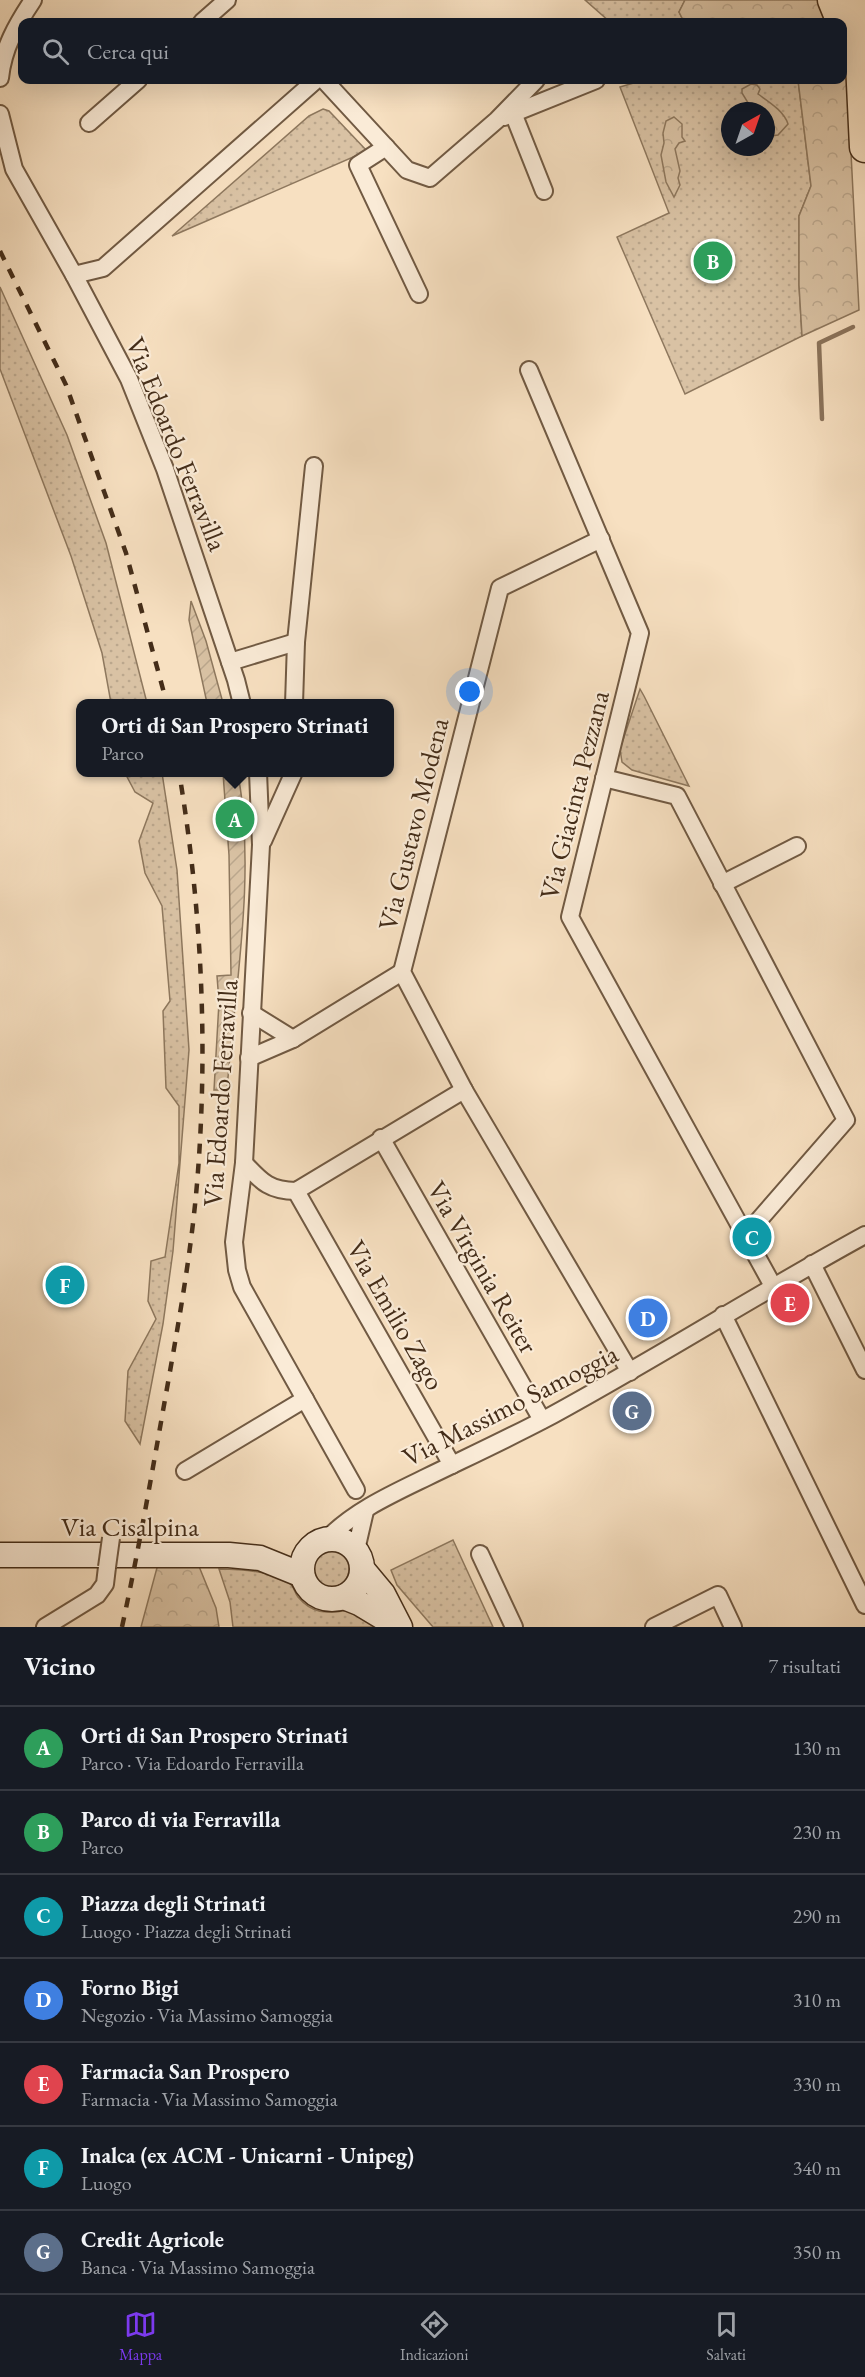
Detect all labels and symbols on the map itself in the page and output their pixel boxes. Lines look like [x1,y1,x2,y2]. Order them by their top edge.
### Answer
north arrow [721,102,775,156]
pin: B [694,238,732,284]
street label: Via Edoardo Ferravilla [118,332,236,556]
your location [455,677,484,706]
street label: Via Giacinta Pezzana [531,687,617,903]
street label: Via Gustavo Modena [370,714,456,934]
pin: A [216,796,254,842]
street label: Via Edoardo Ferravilla [195,978,245,1208]
street label: Via Virginia Reiter [419,1174,547,1360]
pin: C [732,1214,771,1260]
street label: Via Emilio Zago [339,1234,453,1396]
pin: F [46,1262,84,1308]
pin: E [770,1280,810,1326]
pin: D [628,1296,668,1340]
street label: Via Massimo Samoggia [396,1335,624,1474]
pin: G [612,1388,652,1434]
street label: Via Cisalpina [61,1509,199,1544]

